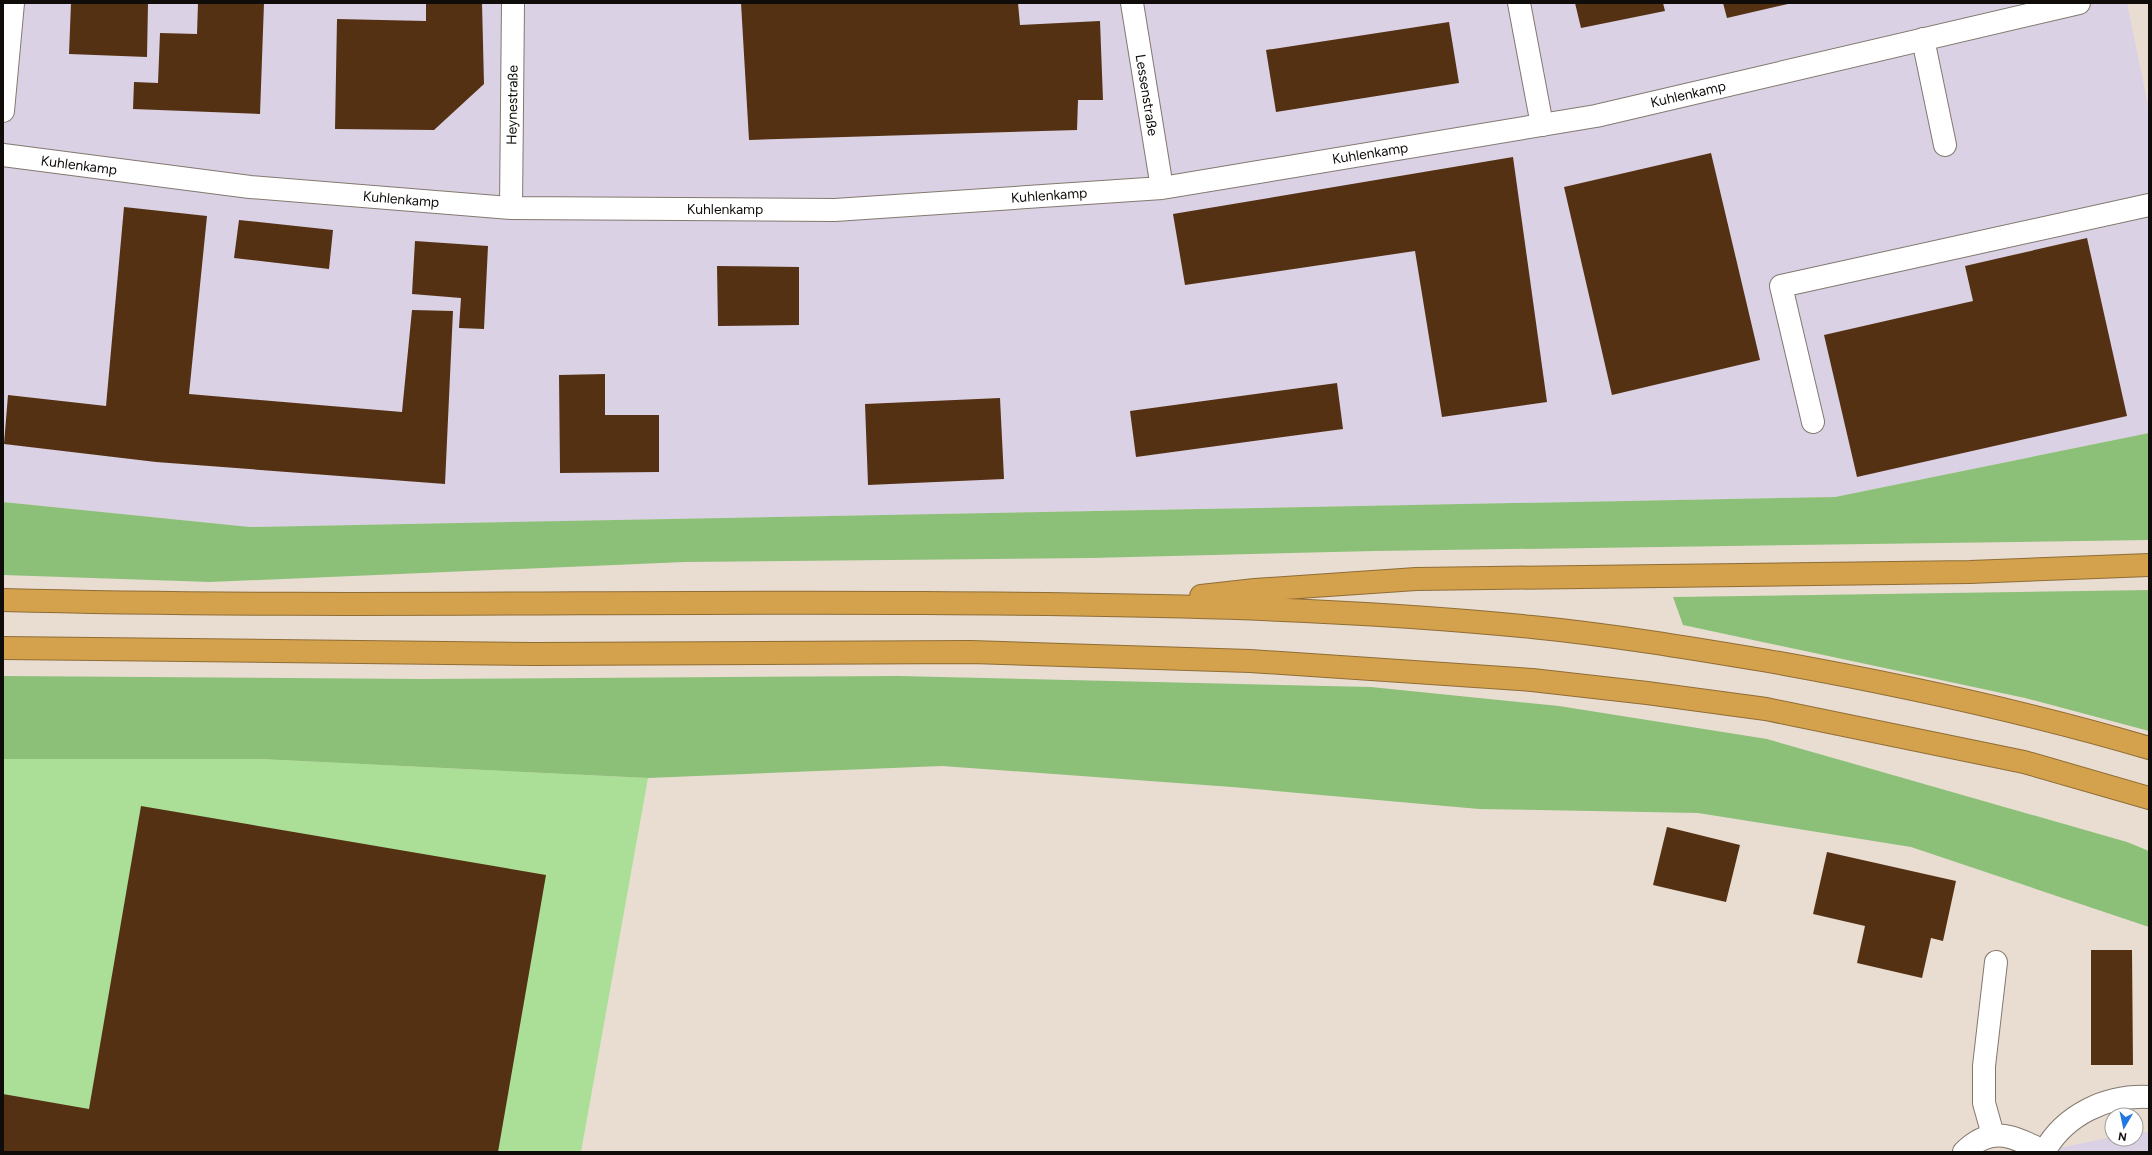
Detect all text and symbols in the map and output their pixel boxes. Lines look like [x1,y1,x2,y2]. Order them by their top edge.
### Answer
street label: Lessenstraße [1132,53,1161,138]
street label: Heynestraße [503,65,522,145]
street label: Kuhlenkamp [1649,78,1727,111]
street label: Kuhlenkamp [1331,139,1409,168]
street label: Kuhlenkamp [40,152,118,179]
street label: Kuhlenkamp [1010,184,1088,207]
street label: Kuhlenkamp [362,188,440,211]
street label: Kuhlenkamp [687,201,763,218]
north arrow [2104,1107,2144,1147]
text: N [2117,1129,2128,1143]

